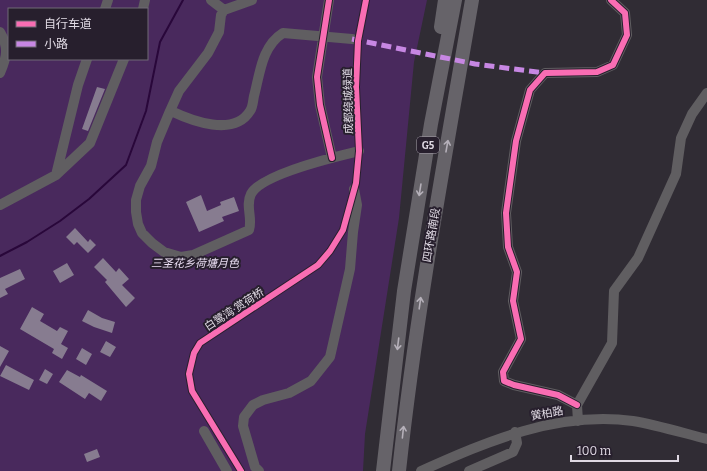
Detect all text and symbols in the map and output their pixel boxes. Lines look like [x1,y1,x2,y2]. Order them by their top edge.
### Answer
legend [8,8,148,60]
text: 自行车道 [44,17,92,31]
text: 小路 [44,37,68,51]
street label: 成都绕城绿道 [341,68,356,134]
road number: G5 [417,137,439,153]
one-way arrow [443,140,451,153]
one-way arrow [416,183,424,196]
street label: 四环路南段 [420,207,443,263]
park label: 三圣花乡荷塘月色 [151,257,240,270]
street label: 白鹭湾·赏荷桥 [202,285,266,333]
one-way arrow [416,297,424,310]
one-way arrow [394,337,402,350]
street label: 黉柏路 [530,404,564,423]
one-way arrow [399,426,407,439]
scale bar [571,437,678,463]
text: 100 m [577,444,612,458]

